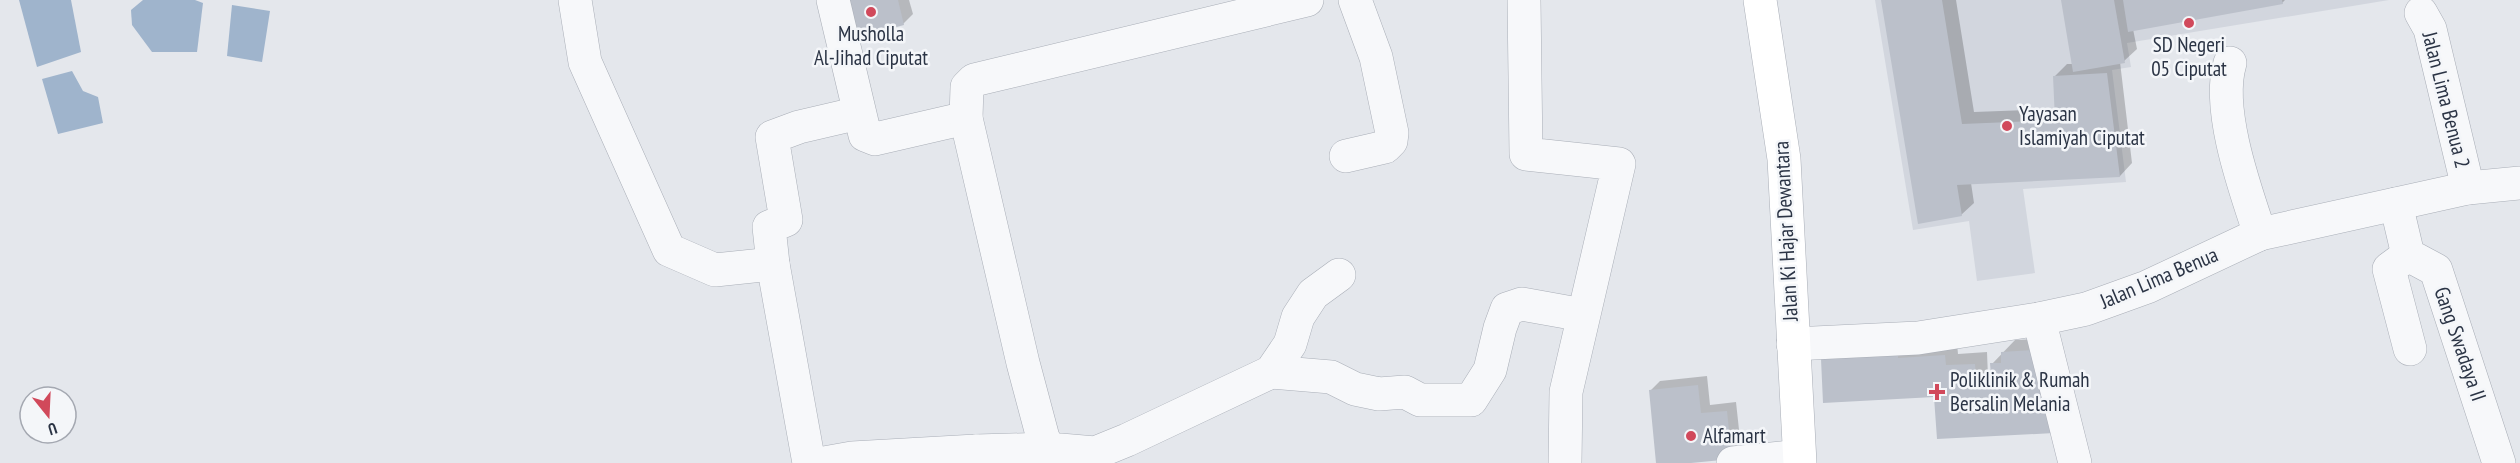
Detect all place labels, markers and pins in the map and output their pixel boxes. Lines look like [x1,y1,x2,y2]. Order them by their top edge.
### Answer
marker: Musholla Al-Jihad Ciputat [864,5,878,19]
marker: SD Negeri 05 Ciputat [2182,16,2196,30]
place label: Musholla Al-Jihad Ciputat [814,20,928,71]
place label: SD Negeri 05 Ciputat [2151,31,2227,82]
place label: Yayasan Islamiyah Ciputat [2019,100,2145,151]
marker: Yayasan Islamiyah Ciputat [2000,119,2014,133]
place label: Poliklinik & Rumah Bersalin Melania [1950,366,2090,417]
marker: Poliklinik & Rumah Bersalin Melania [1928,383,1946,401]
place label: Alfamart [1703,422,1766,449]
marker: Alfamart [1684,429,1698,443]

